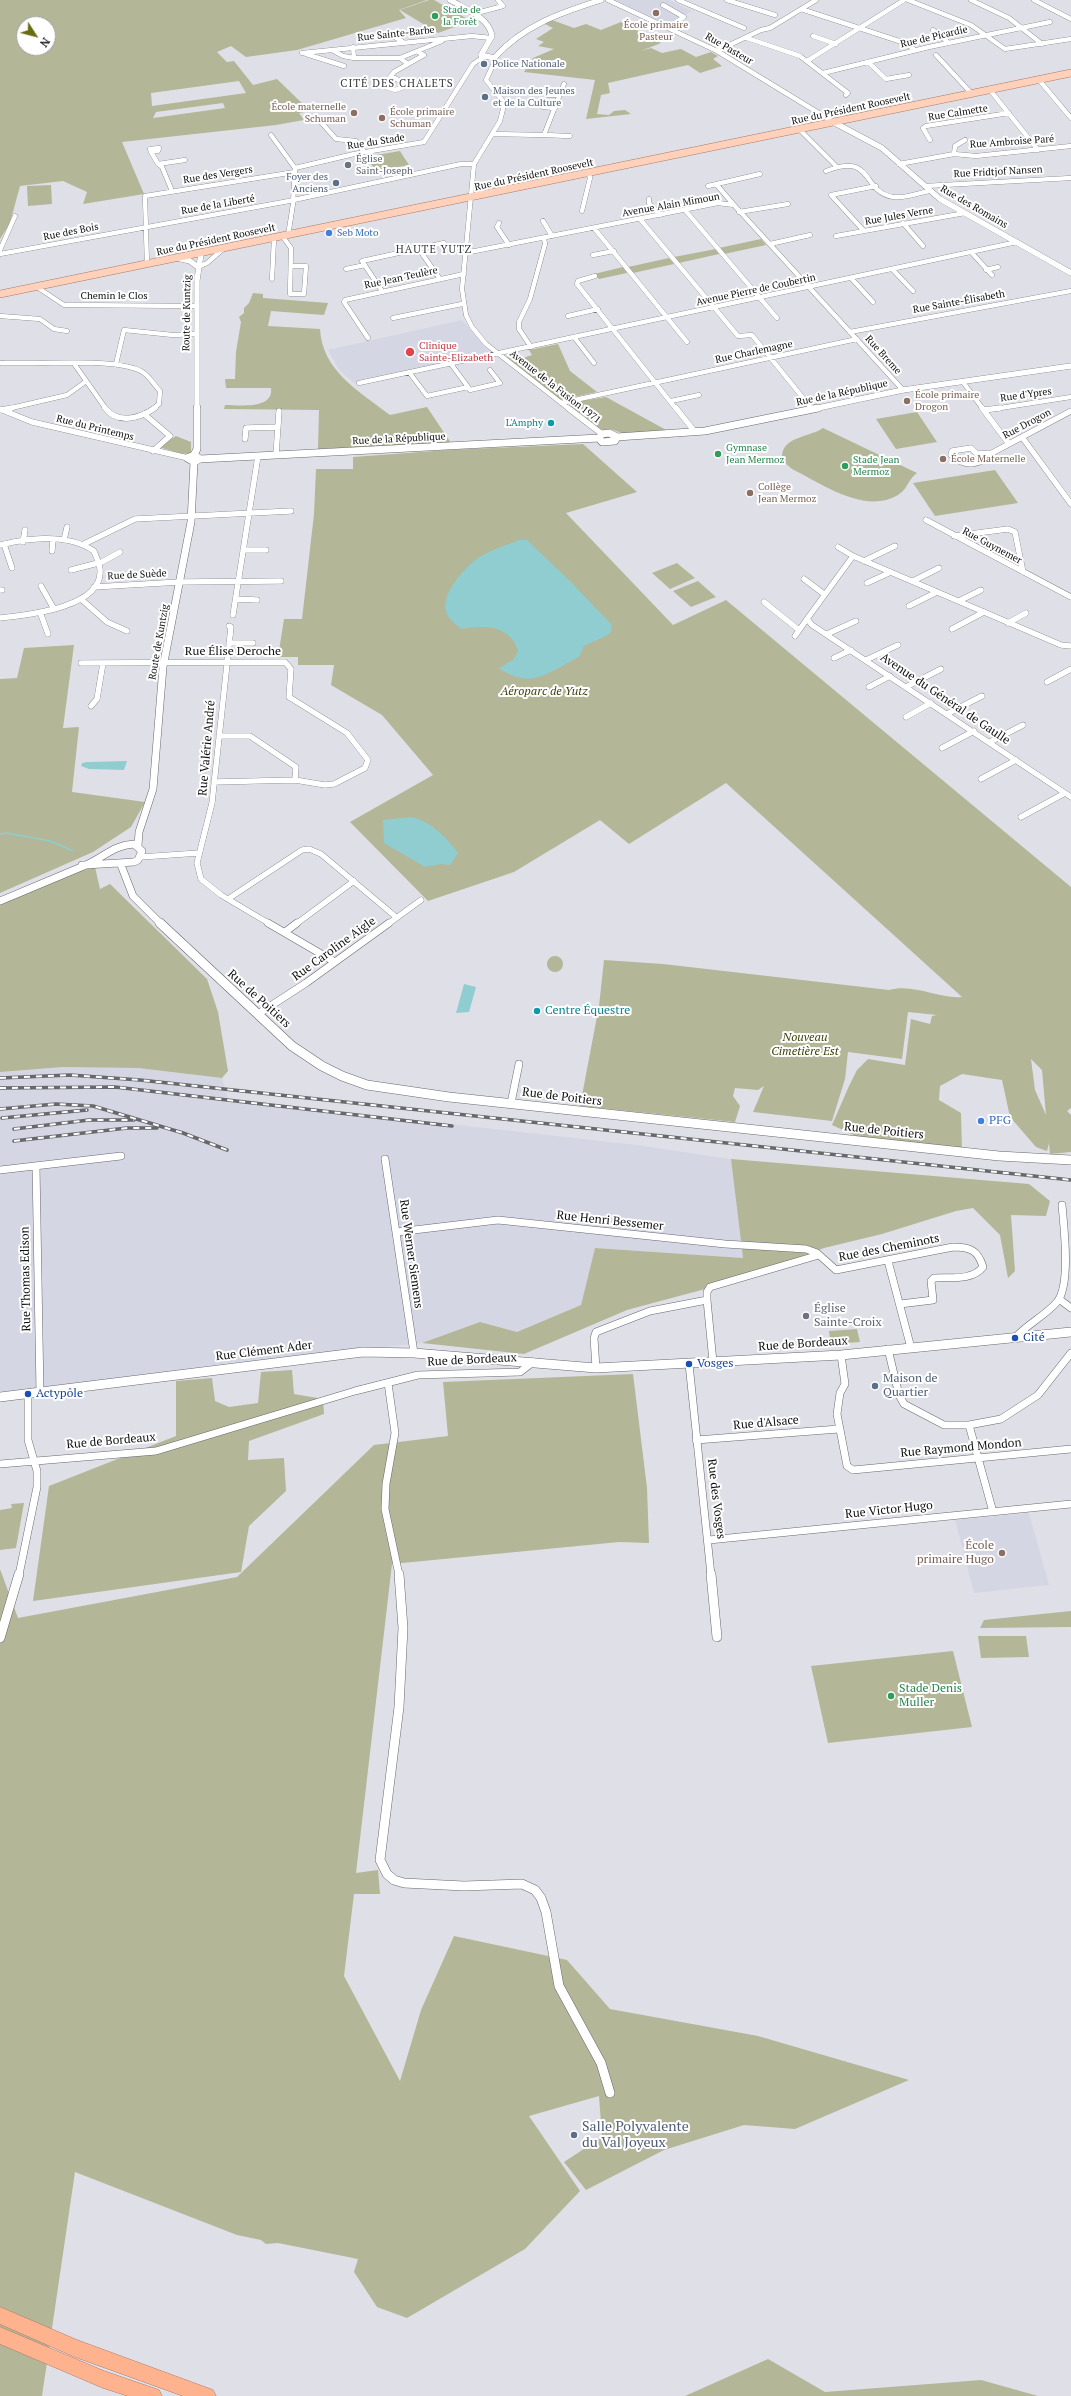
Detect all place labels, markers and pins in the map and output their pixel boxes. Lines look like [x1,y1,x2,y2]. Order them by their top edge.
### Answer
place label: Stade de la Forêt [443,4,481,28]
marker: École primaire Pasteur [651,8,661,18]
marker: Stade de la Forêt [430,11,440,21]
place label: École primaire Pasteur [624,19,688,42]
place label: Police Nationale [492,58,565,70]
marker: Police Nationale [479,59,489,69]
place label: Maison des Jeunes et de la Culture [493,85,575,108]
marker: Maison des Jeunes et de la Culture [480,92,490,102]
place label: École maternelle Schuman [271,101,346,124]
place label: École primaire Schuman [390,106,454,130]
marker: École maternelle Schuman [349,108,359,118]
marker: École primaire Schuman [377,113,387,123]
place label: Église Saint-Joseph [356,153,413,176]
marker: Église Saint-Joseph [343,160,353,170]
place label: Foyer des Anciens [286,171,328,194]
marker: Foyer des Anciens [331,178,341,188]
place label: Seb Moto [337,227,379,239]
marker: Seb Moto [324,228,334,238]
place label: Clinique Sainte-Elizabeth [419,340,493,364]
marker: Clinique Sainte-Elizabeth [404,346,416,358]
place label: École primaire Drogon [915,389,979,412]
marker: École primaire Drogon [902,396,912,406]
place label: L'Amphy [506,417,543,429]
marker: L'Amphy [546,418,556,428]
place label: Gymnase Jean Mermoz [726,442,784,466]
marker: Gymnase Jean Mermoz [713,449,723,459]
place label: École Maternelle [951,453,1026,465]
place label: Stade Jean Mermoz [853,454,900,478]
marker: École Maternelle [938,454,948,464]
marker: Stade Jean Mermoz [840,461,850,471]
place label: Collège Jean Mermoz [758,481,816,504]
marker: Collège Jean Mermoz [745,488,755,498]
place label: Centre Équestre [545,1004,630,1018]
marker: Centre Équestre [532,1006,542,1016]
place label: PFG [989,1114,1011,1128]
marker: PFG [976,1116,986,1126]
place label: Église Sainte-Croix [814,1302,882,1330]
marker: Église Sainte-Croix [801,1311,811,1321]
place label: Cité [1023,1331,1045,1345]
marker: Cité [1010,1333,1020,1343]
place label: Vosges [697,1357,733,1371]
marker: Vosges [684,1359,694,1369]
place label: Maison de Quartier [883,1372,938,1400]
marker: Maison de Quartier [870,1381,880,1391]
place label: Actypôle [36,1387,83,1401]
marker: Actypôle [23,1389,33,1399]
place label: École primaire Hugo [917,1539,994,1567]
marker: École primaire Hugo [997,1548,1007,1558]
place label: Stade Denis Muller [899,1682,962,1710]
marker: Stade Denis Muller [886,1691,896,1701]
place label: Salle Polyvalente du Val Joyeux [582,2119,689,2152]
marker: Salle Polyvalente du Val Joyeux [569,2130,579,2140]

